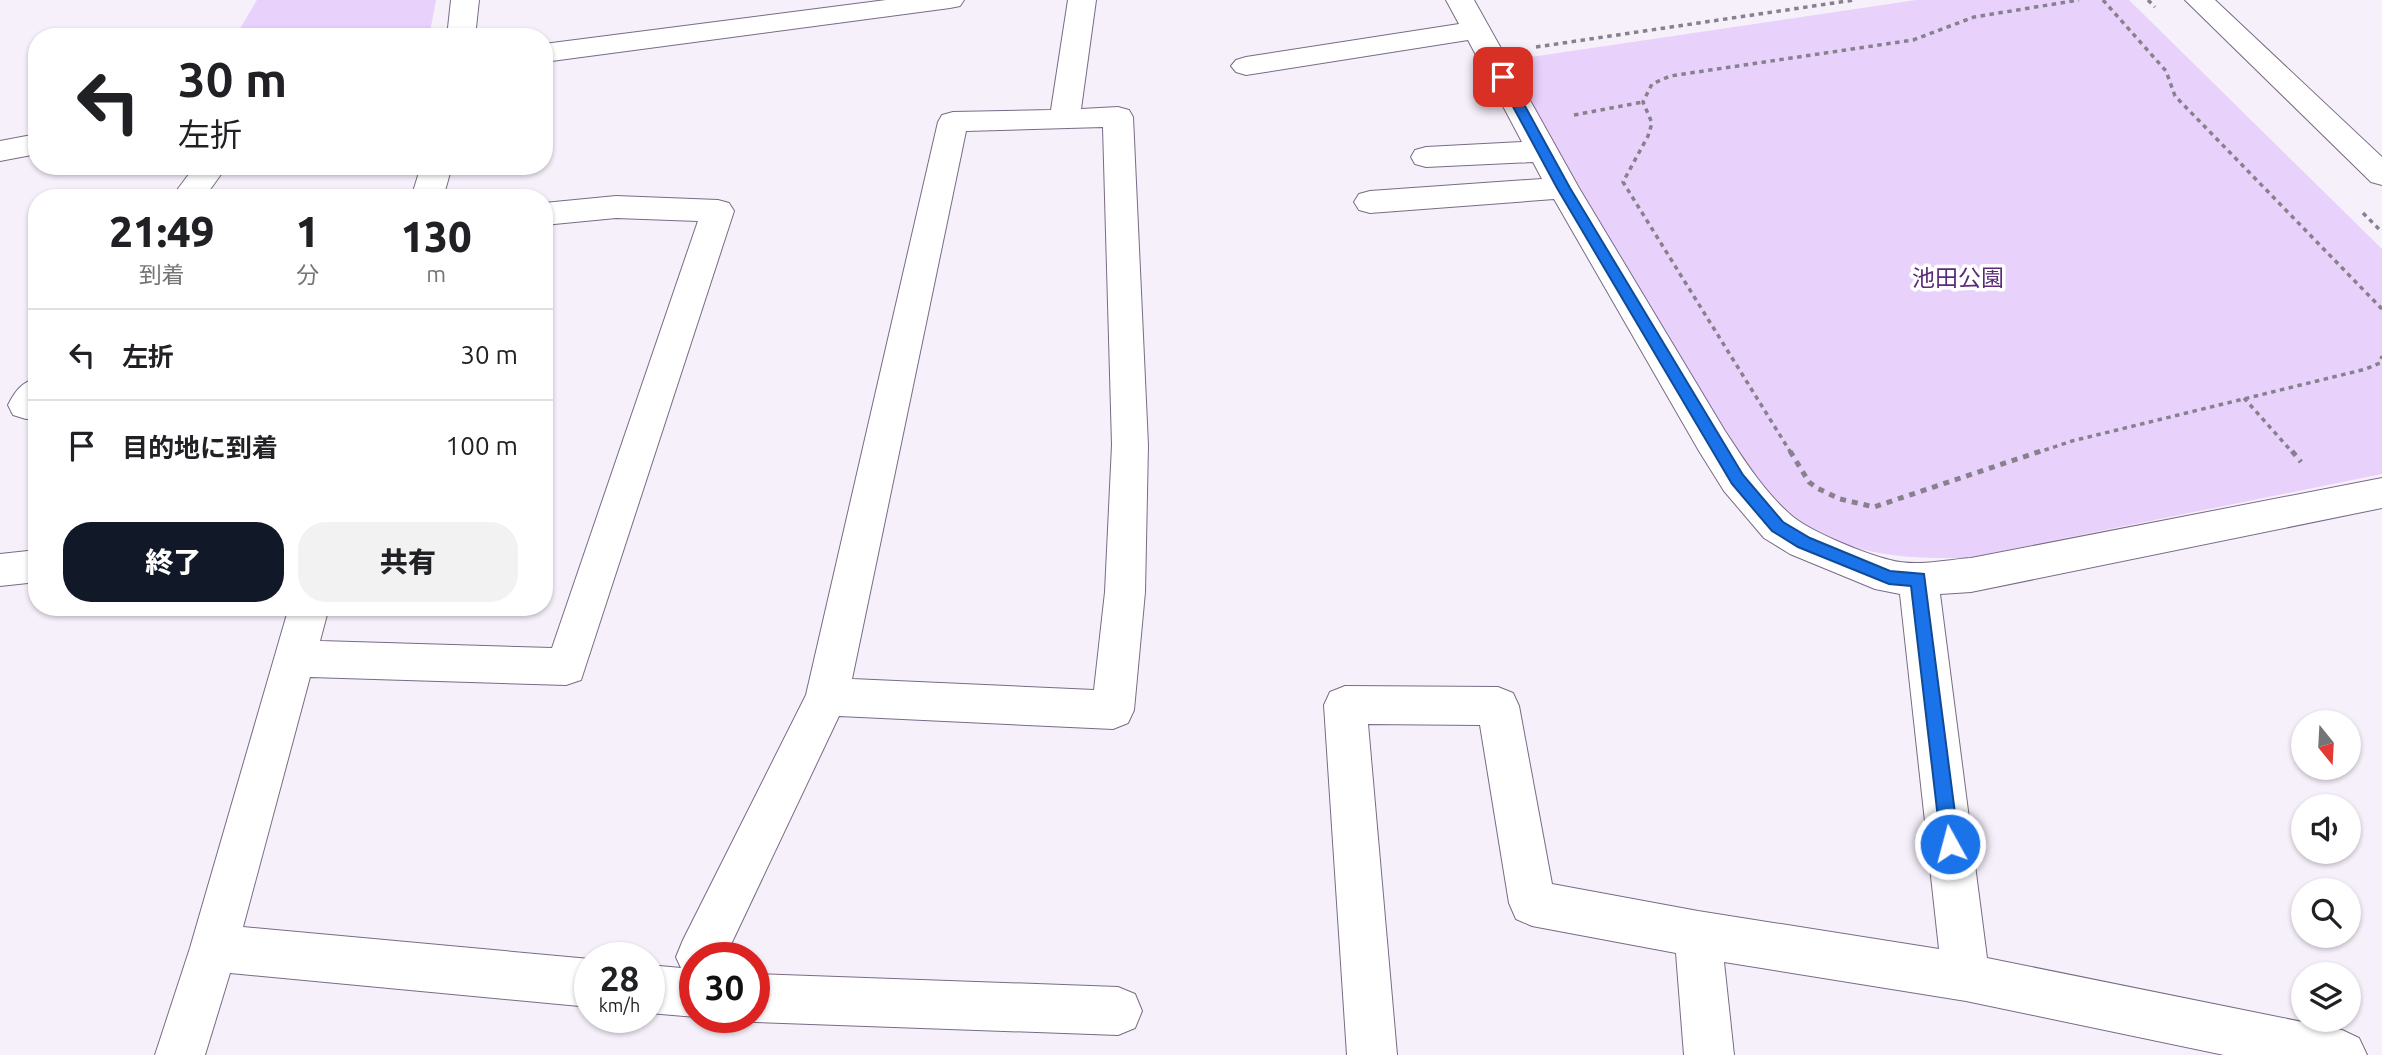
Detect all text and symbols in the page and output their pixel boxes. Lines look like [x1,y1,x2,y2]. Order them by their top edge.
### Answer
pin [1473,47,1533,107]
text: 30 m [178,51,287,106]
icon: left [63,56,154,147]
icon: arrive [1484,58,1522,96]
text: 左折 [178,116,242,152]
text: 21:49 [109,208,214,255]
text: 1 [296,208,319,255]
text: 130 [401,213,472,260]
text: m [426,261,446,286]
text: 到着 [139,262,185,287]
text: 分 [296,262,319,287]
park label: 池田公園 [1912,265,2004,290]
icon: left [63,336,101,374]
text: 30 m [460,340,518,369]
text: 左折 [122,342,174,371]
icon: arrive [63,427,101,465]
text: 100 m [446,431,518,460]
text: 目的地に到着 [122,433,278,462]
button: 終了 [63,522,284,602]
button: 共有 [298,522,518,602]
north arrow [2291,710,2361,780]
map controls [2291,710,2361,1032]
button: sound [2291,794,2361,864]
position arrow [1913,807,1987,881]
button: search [2291,878,2361,948]
speed limit sign: 30 [679,942,770,1033]
text: 28 [600,958,639,998]
button: layers [2291,962,2361,1032]
text: km/h [599,995,640,1015]

